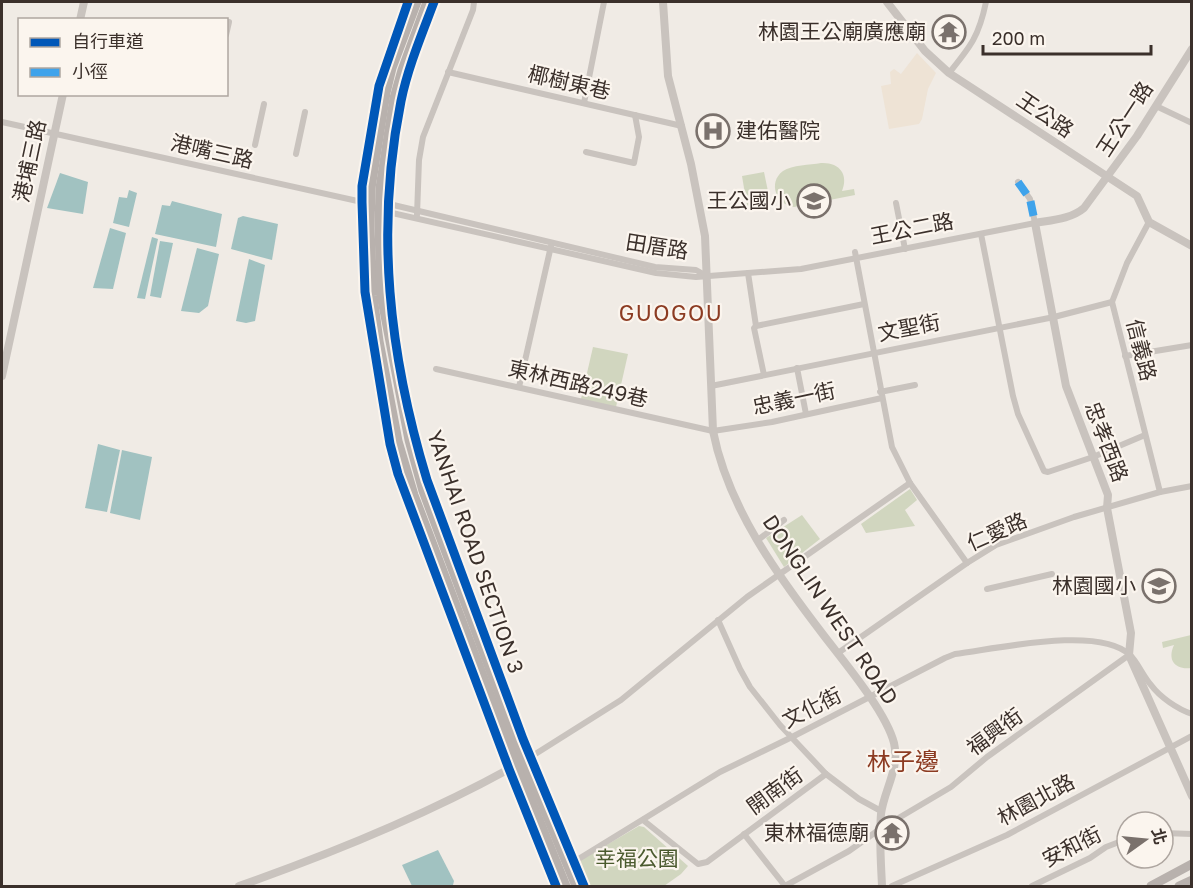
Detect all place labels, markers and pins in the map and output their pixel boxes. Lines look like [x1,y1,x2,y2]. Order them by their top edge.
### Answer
temple icon: 林園王公廟廣應廟 [931,14,967,50]
place label: 林園王公廟廣應廟 [758,18,926,44]
hospital icon: 建佑醫院 [695,113,731,149]
place label: 建佑醫院 [736,117,820,143]
school or university icon: 王公國小 [796,183,832,219]
place label: 王公國小 [707,187,791,213]
school or university icon: 林園國小 [1141,568,1177,604]
place label: 林園國小 [1052,572,1136,598]
temple icon: 東林福德廟 [874,815,910,851]
place label: 東林福德廟 [764,819,869,845]

